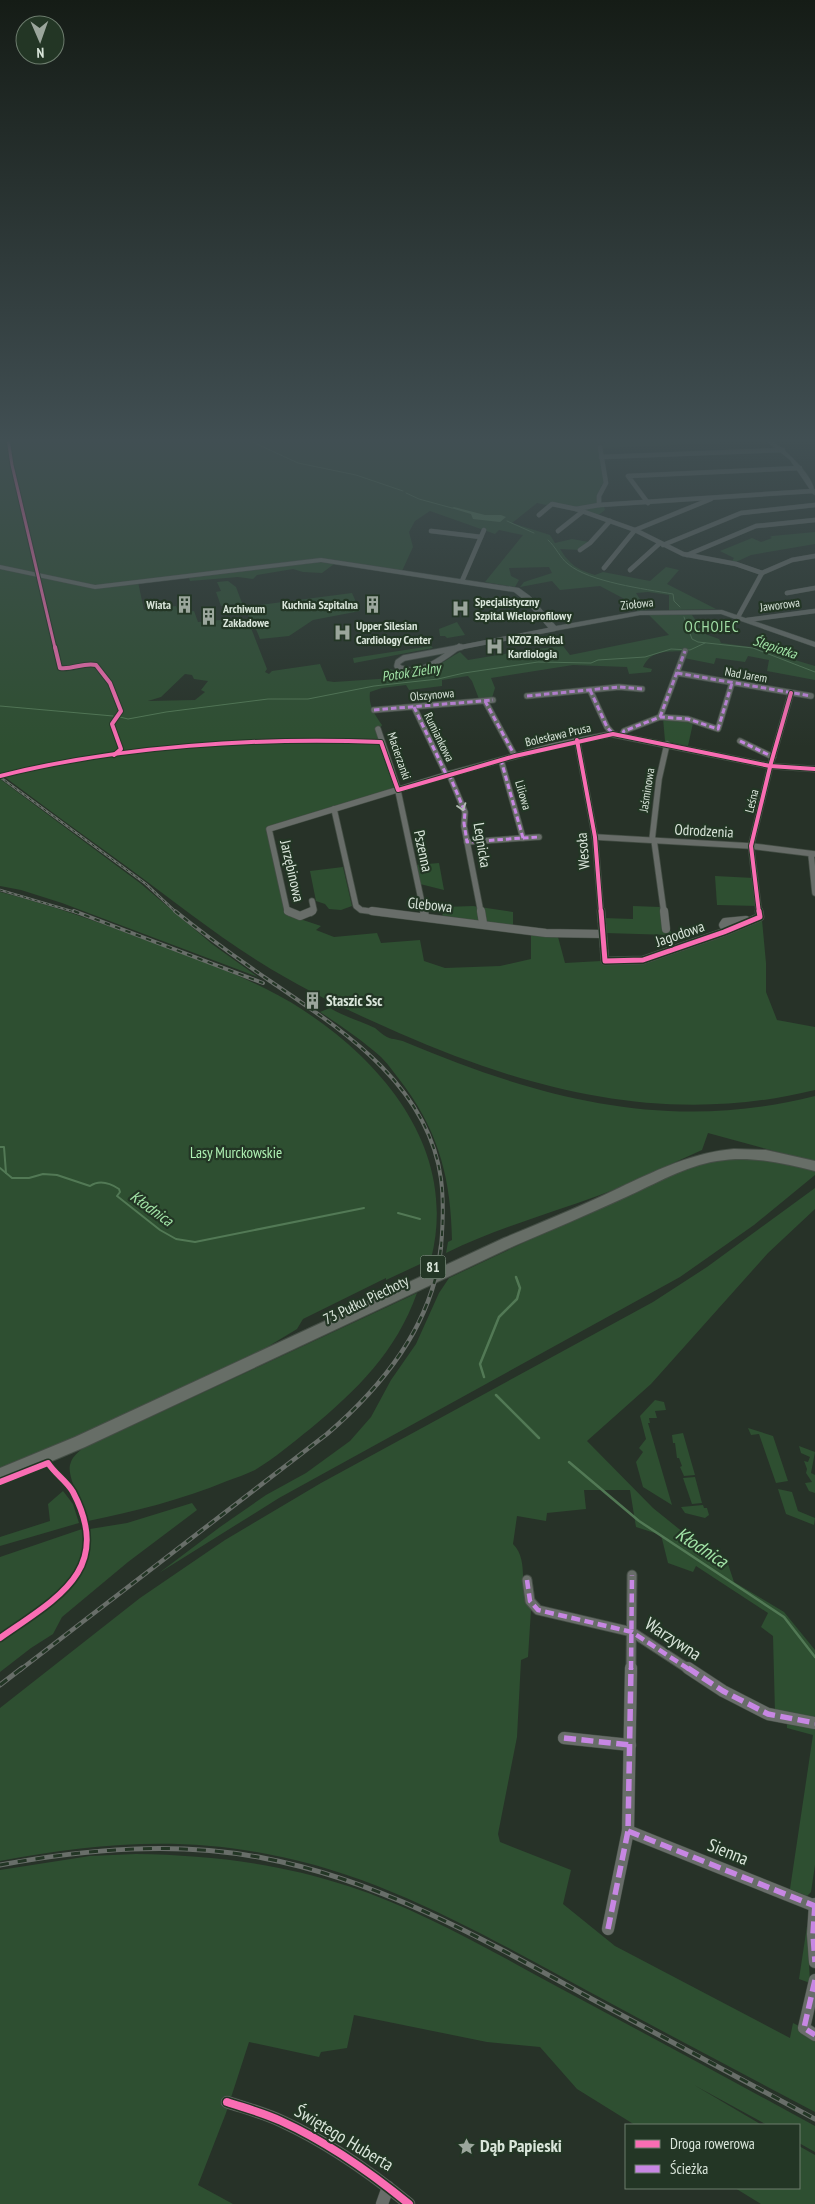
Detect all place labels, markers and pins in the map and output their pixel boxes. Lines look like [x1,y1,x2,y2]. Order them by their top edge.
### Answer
place label: Specjalistyczny Szpital Wieloprofilowy [475,594,572,623]
building icon: Wiata [175,595,195,615]
building icon: Kuchnia Szpitalna [362,595,382,615]
place label: Wiata [145,597,171,612]
place label: Kuchnia Szpitalna [282,597,358,612]
hospital icon: Specjalistyczny Szpital Wieloprofilowy [451,599,471,619]
place label: Archiwum Zakładowe [222,601,269,630]
building icon: Archiwum Zakładowe [199,606,219,626]
place label: Upper Silesian Cardiology Center [356,618,432,647]
hospital icon: Upper Silesian Cardiology Center [332,623,352,643]
place label: NZOZ Revital Kardiologia [508,632,563,661]
hospital icon: NZOZ Revital Kardiologia [484,637,504,657]
building icon: Staszic Ssc [302,991,322,1011]
place label: Staszic Ssc [326,991,383,1010]
place label: Dąb Papieski [480,2134,562,2157]
place icon: Dąb Papieski [456,2136,476,2156]

